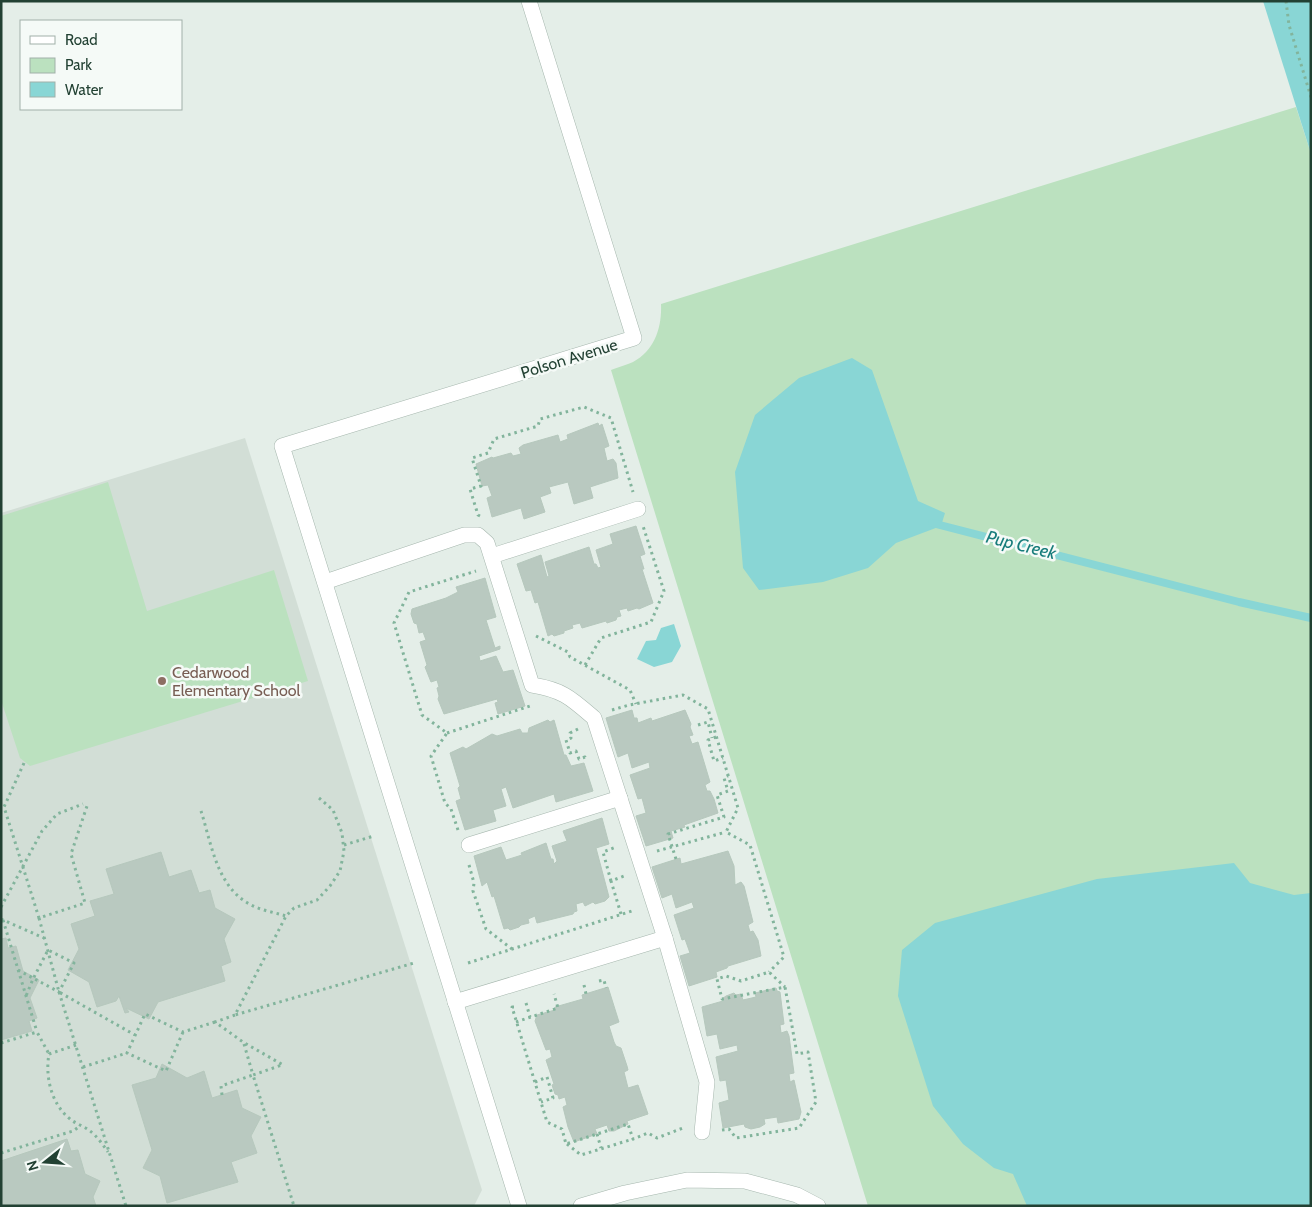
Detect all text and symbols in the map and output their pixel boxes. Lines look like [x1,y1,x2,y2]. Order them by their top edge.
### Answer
legend [20,20,182,110]
text: Road [65,31,98,49]
text: Park [65,56,92,74]
text: Water [65,81,103,99]
street label: Polson Avenue [518,335,620,382]
water label: Pup Creek [984,526,1060,565]
place label: Cedarwood Elementary School [172,663,300,700]
marker: Cedarwood Elementary School [156,675,168,687]
north arrow [20,1137,70,1187]
text: N [23,1158,43,1173]

